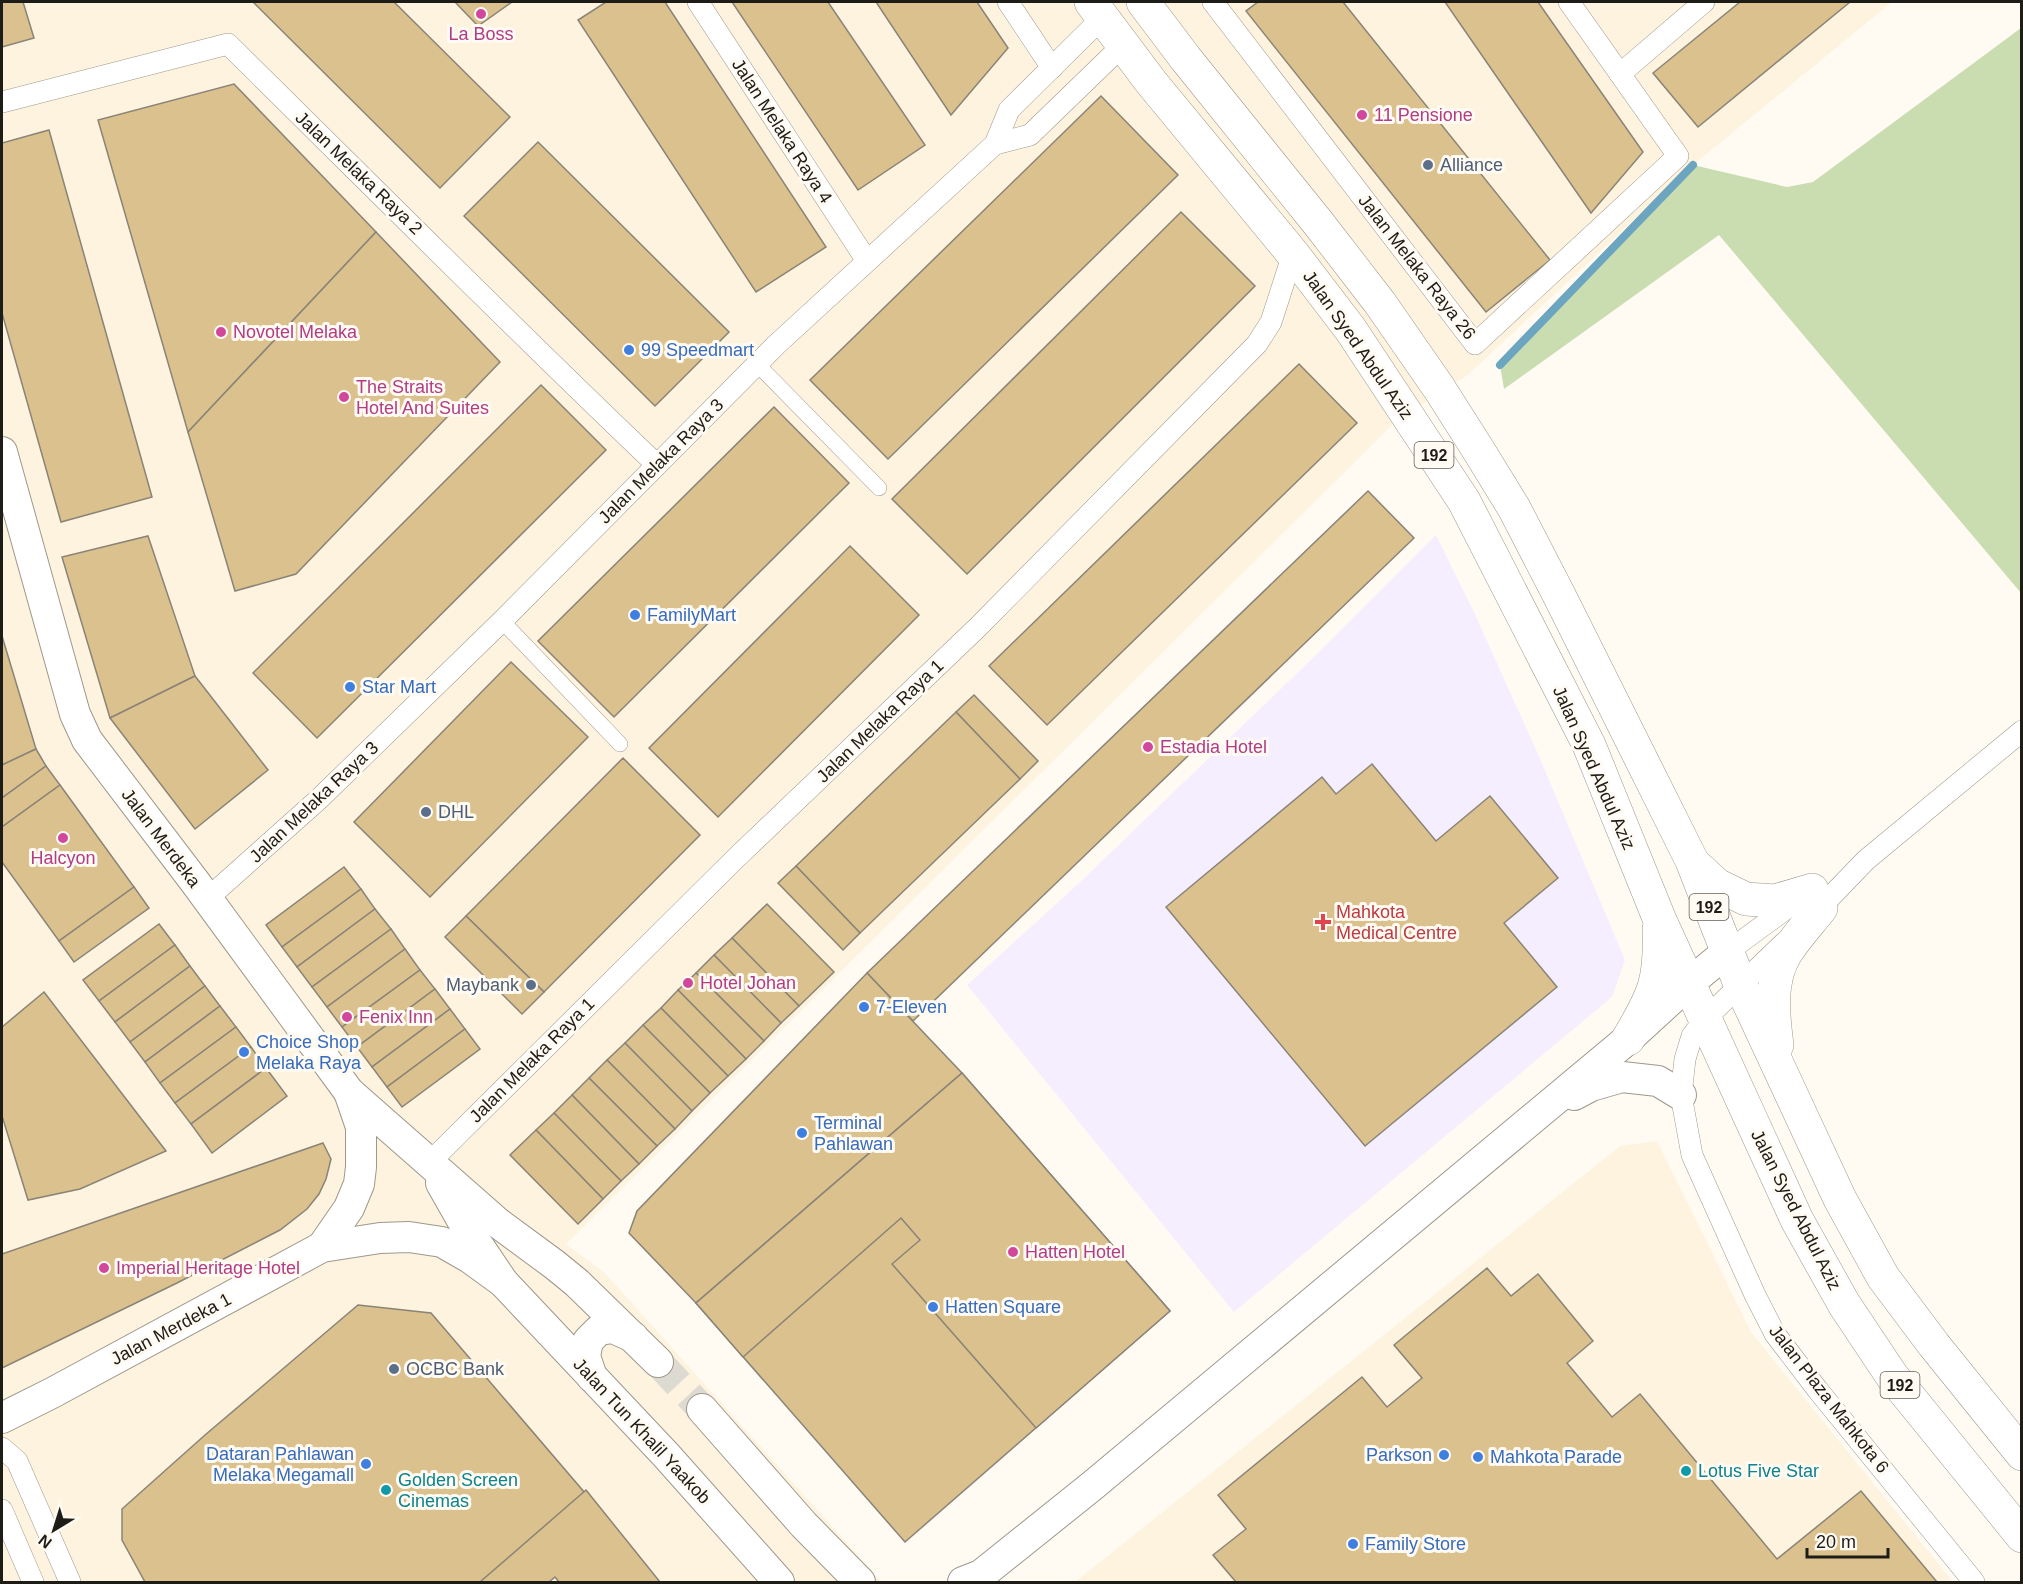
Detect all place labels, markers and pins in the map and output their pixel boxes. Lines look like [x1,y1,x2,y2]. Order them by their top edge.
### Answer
marker: La Boss [474,7,488,21]
place label: La Boss [448,24,514,44]
place label: 11 Pensione [1374,105,1473,125]
marker: 11 Pensione [1355,108,1369,122]
place label: Alliance [1440,155,1503,175]
marker: Alliance [1421,158,1435,172]
place label: Novotel Melaka [233,322,358,342]
marker: Novotel Melaka [214,325,228,339]
place label: 99 Speedmart [641,340,754,360]
marker: 99 Speedmart [622,343,636,357]
place label: The Straits Hotel And Suites [356,377,489,418]
marker: The Straits Hotel And Suites [337,390,351,404]
place label: FamilyMart [647,605,736,625]
marker: FamilyMart [628,608,642,622]
place label: Star Mart [362,677,436,697]
marker: Star Mart [343,680,357,694]
place label: Estadia Hotel [1160,737,1267,757]
marker: Estadia Hotel [1141,740,1155,754]
place label: DHL [438,802,474,822]
marker: DHL [419,805,433,819]
marker: Halcyon [56,831,70,845]
place label: Halcyon [30,848,96,868]
place label: Mahkota Medical Centre [1336,902,1457,943]
marker: Mahkota Medical Centre [1314,913,1332,931]
place label: Hotel Johan [700,973,796,993]
place label: Maybank [446,975,520,995]
marker: Hotel Johan [681,976,695,990]
marker: Maybank [524,978,538,992]
place label: 7-Eleven [876,997,947,1017]
marker: 7-Eleven [857,1000,871,1014]
place label: Fenix Inn [359,1007,433,1027]
marker: Fenix Inn [340,1010,354,1024]
place label: Choice Shop Melaka Raya [256,1032,362,1073]
marker: Choice Shop Melaka Raya [237,1045,251,1059]
place label: Terminal Pahlawan [814,1113,893,1154]
marker: Terminal Pahlawan [795,1126,809,1140]
place label: Hatten Hotel [1025,1242,1125,1262]
marker: Hatten Hotel [1006,1245,1020,1259]
place label: Imperial Heritage Hotel [116,1258,300,1278]
marker: Imperial Heritage Hotel [97,1261,111,1275]
place label: Hatten Square [945,1297,1061,1317]
marker: Hatten Square [926,1300,940,1314]
place label: OCBC Bank [406,1359,505,1379]
marker: OCBC Bank [387,1362,401,1376]
place label: Dataran Pahlawan Melaka Megamall [206,1444,354,1485]
place label: Parkson [1366,1445,1432,1465]
place label: Mahkota Parade [1490,1447,1622,1467]
marker: Parkson [1437,1448,1451,1462]
marker: Mahkota Parade [1471,1450,1485,1464]
marker: Dataran Pahlawan Melaka Megamall [359,1457,373,1471]
place label: Lotus Five Star [1698,1461,1819,1481]
marker: Lotus Five Star [1679,1464,1693,1478]
place label: Golden Screen Cinemas [398,1470,518,1511]
marker: Golden Screen Cinemas [379,1483,393,1497]
place label: Family Store [1365,1534,1466,1554]
marker: Family Store [1346,1537,1360,1551]

